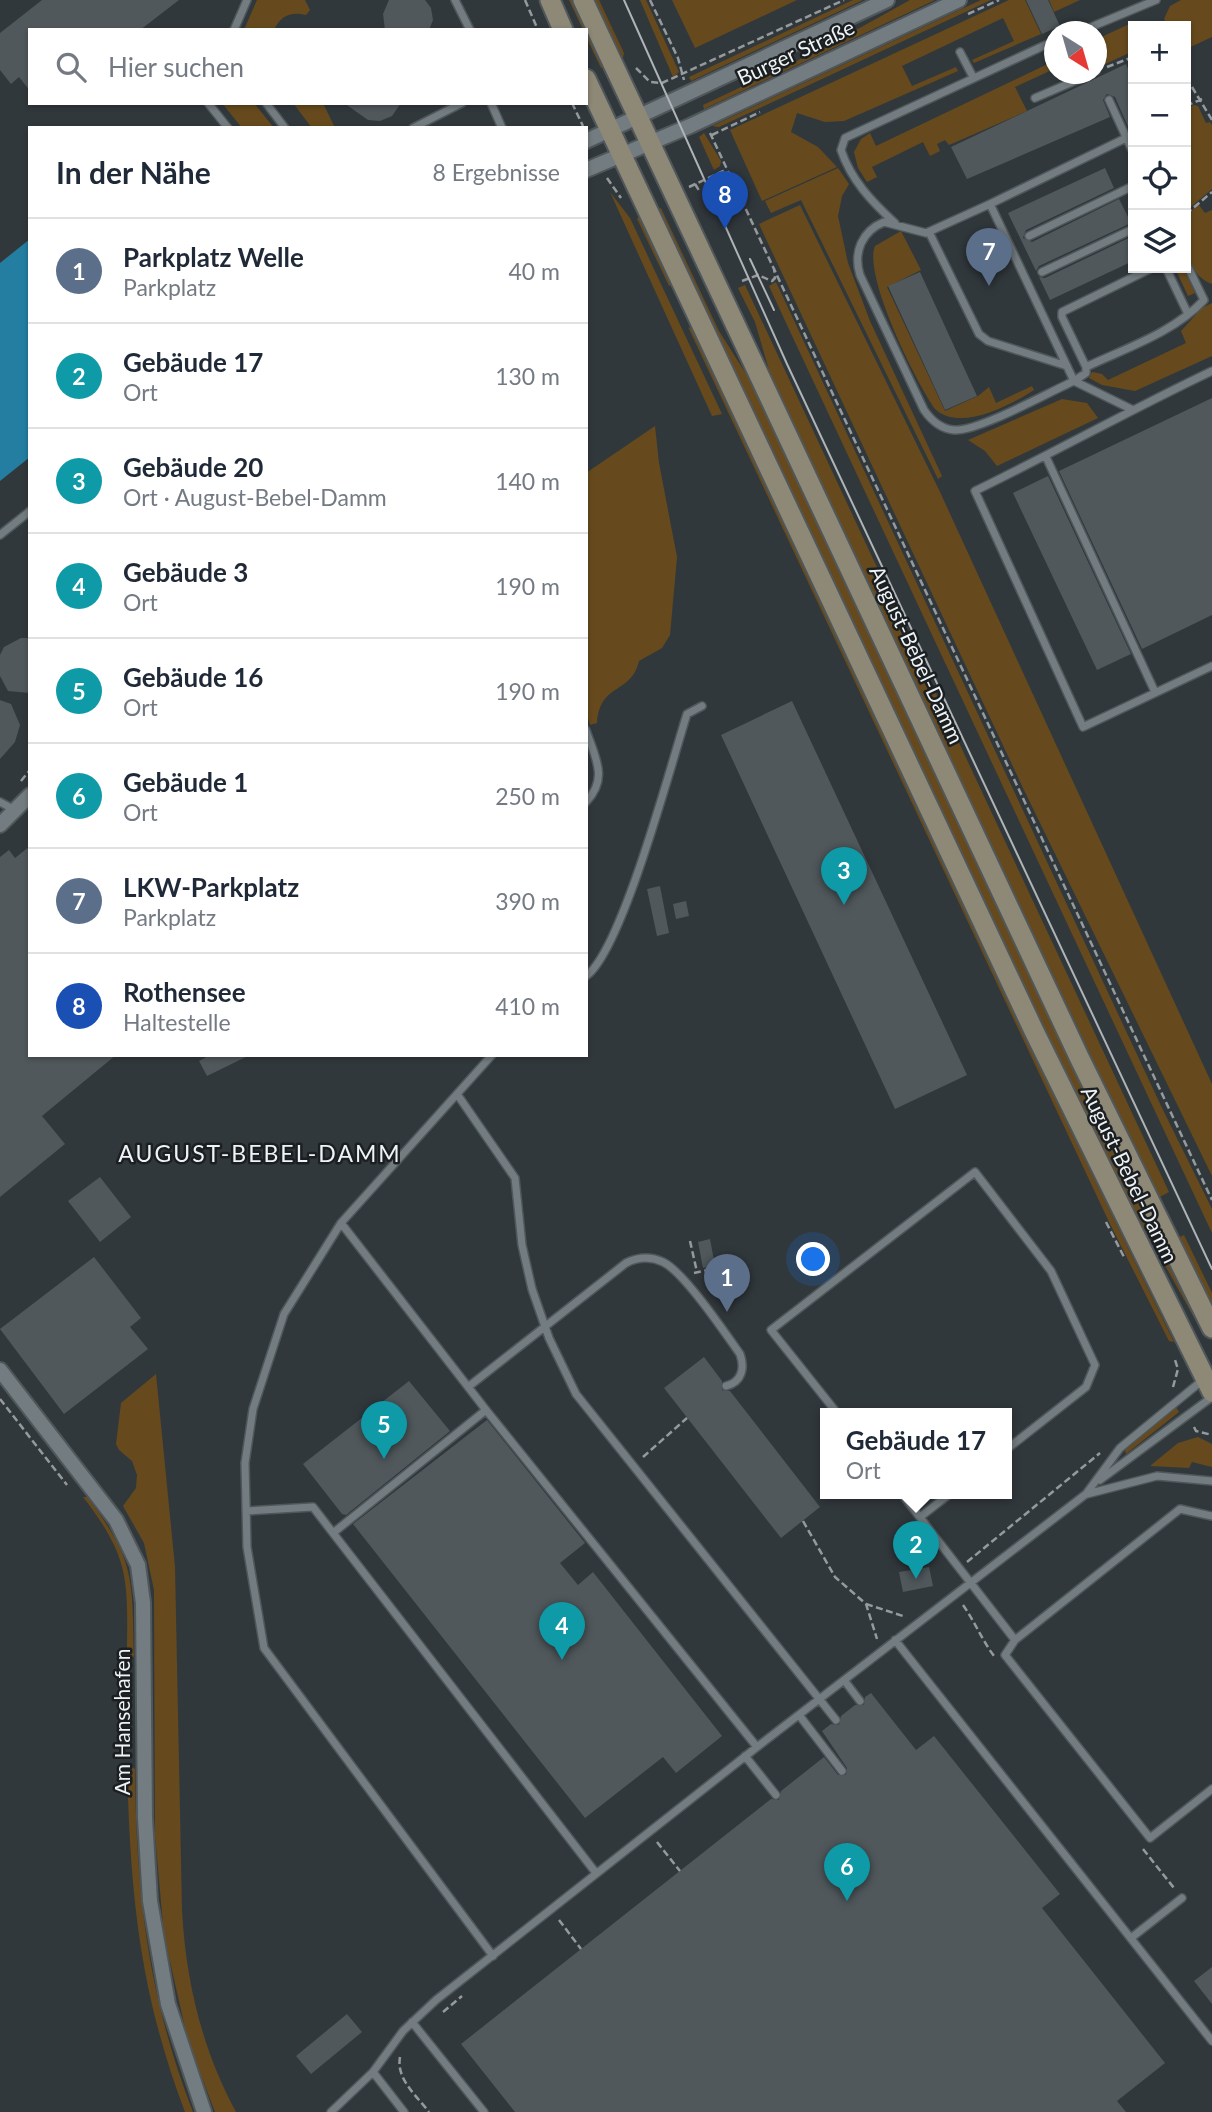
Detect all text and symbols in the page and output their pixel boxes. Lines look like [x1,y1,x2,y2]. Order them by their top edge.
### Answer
street label: Burger Straße [733,14,858,90]
north arrow [1044,21,1107,84]
map controls [1128,21,1191,273]
button: + [1128,21,1191,84]
search box [28,28,588,105]
icon: search [52,48,90,86]
text: Hier suchen [108,51,244,83]
button: − [1128,84,1191,147]
button: locate [1128,147,1191,210]
text: In der Nähe [56,154,211,190]
text: 8 Ergebnisse [432,158,560,186]
pin: 8 [702,171,748,229]
button: layers [1128,210,1191,273]
pin: 7 [966,228,1012,286]
text: Parkplatz Welle [123,241,304,273]
text: 1 [72,257,86,285]
text: 40 m [509,257,560,285]
text: Parkplatz [123,273,216,301]
text: Gebäude 17 [123,346,263,378]
text: 2 [72,362,86,390]
text: 130 m [495,362,560,390]
text: Ort [123,378,158,406]
text: Gebäude 20 [123,451,263,483]
text: 3 [72,467,86,495]
text: 140 m [495,467,560,495]
text: Ort · August-Bebel-Damm [123,483,387,511]
text: Gebäude 3 [123,556,248,588]
street label: August-Bebel-Damm [865,561,970,747]
text: 4 [72,572,86,600]
text: 190 m [495,572,560,600]
text: Ort [123,588,158,616]
text: Gebäude 16 [123,661,263,693]
text: 5 [72,677,86,705]
text: 190 m [495,677,560,705]
text: Ort [123,693,158,721]
text: Gebäude 1 [123,766,248,798]
text: 6 [72,782,86,810]
text: 250 m [495,782,560,810]
text: Ort [123,798,158,826]
pin: 3 [821,847,867,905]
text: LKW-Parkplatz [123,871,299,903]
text: 7 [72,887,86,915]
text: 390 m [495,887,560,915]
text: Parkplatz [123,903,216,931]
text: Rothensee [123,976,246,1008]
text: 8 [72,992,86,1020]
text: 410 m [495,992,560,1020]
text: Haltestelle [123,1008,231,1036]
street label: August-Bebel-Damm [1077,1082,1184,1267]
district label: AUGUST-BEBEL-DAMM [118,1139,402,1167]
your location [796,1242,830,1276]
pin: 1 [704,1254,750,1312]
pin: 5 [361,1401,407,1459]
popup [820,1408,1012,1499]
text: Gebäude 17 [846,1424,986,1456]
text: Ort [846,1456,881,1484]
pin: 2 [893,1521,939,1579]
pin: 4 [539,1602,585,1660]
street label: Am Hansehafen [109,1649,134,1795]
pin: 6 [824,1843,870,1901]

